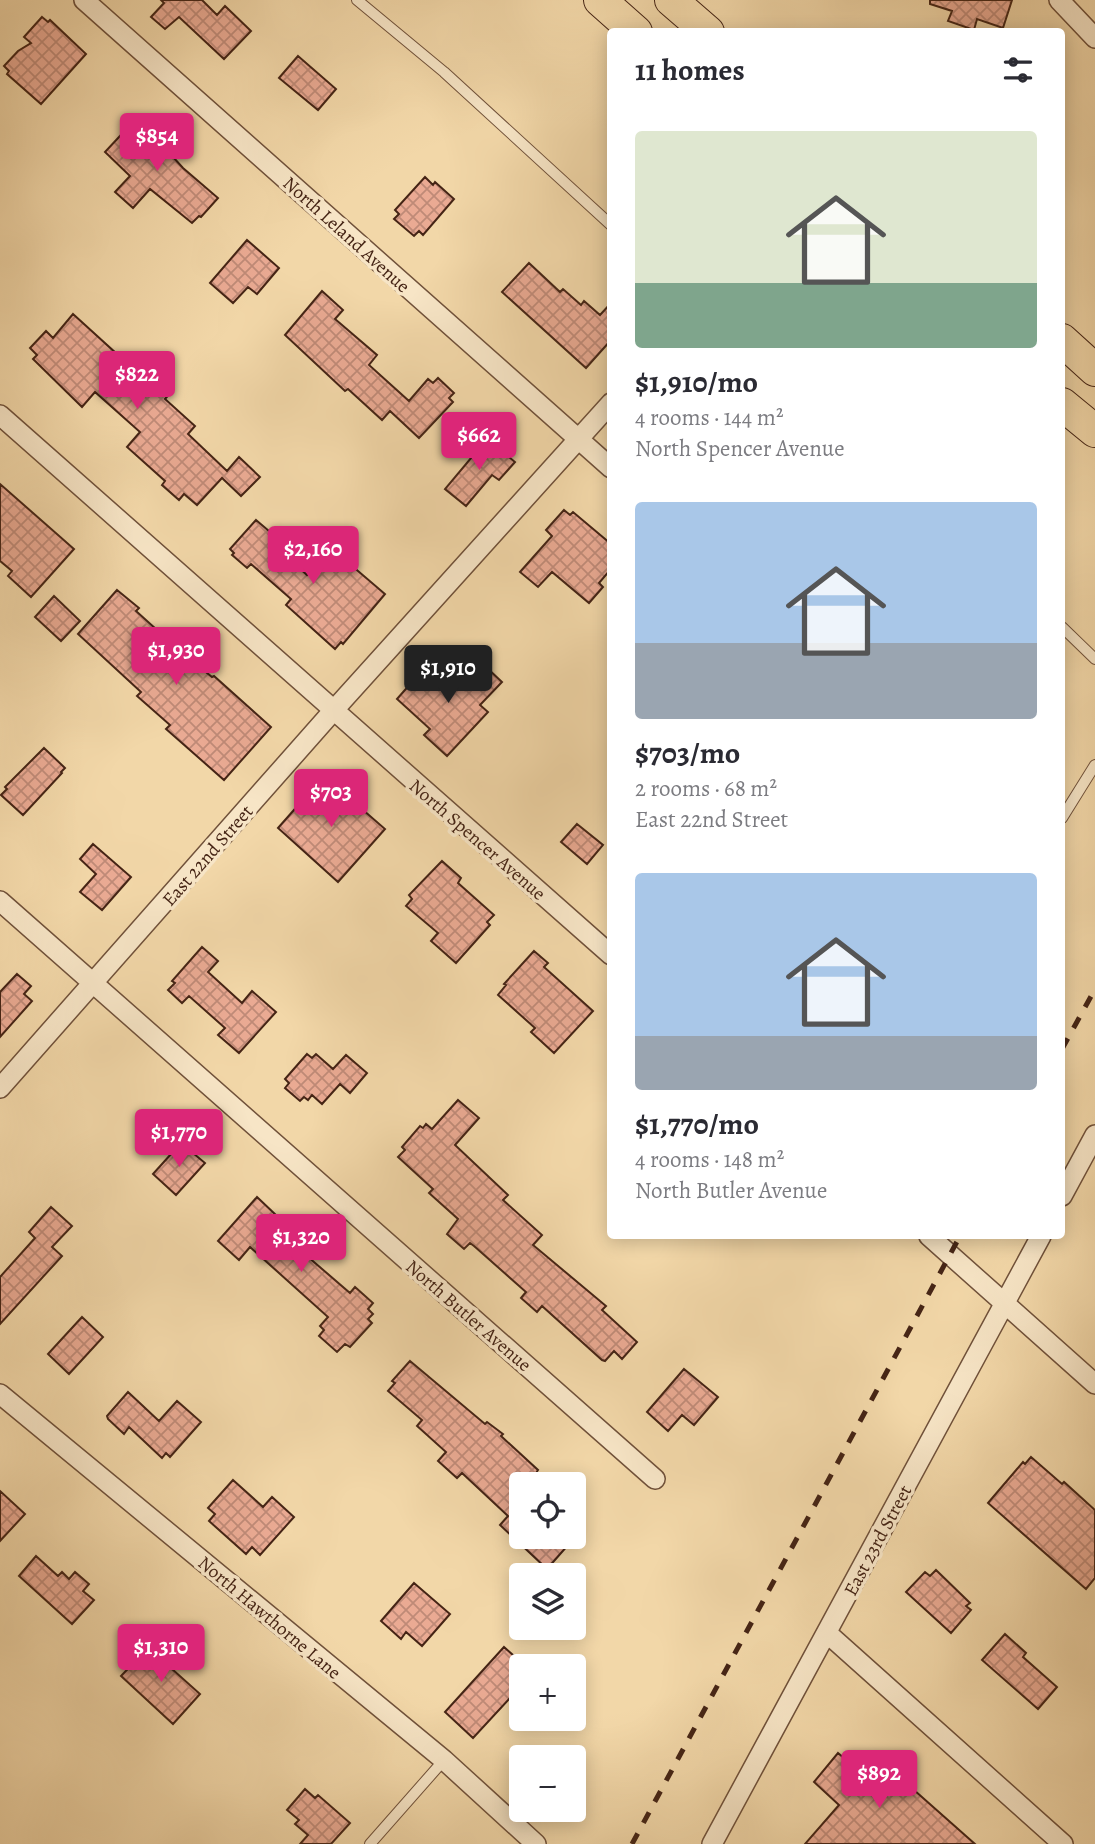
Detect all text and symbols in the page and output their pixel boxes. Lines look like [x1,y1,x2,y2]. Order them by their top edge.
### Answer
text: 11 homes [635,50,745,90]
icon: filters [999,51,1037,89]
pin: $854 [116,114,198,173]
text: $854 [136,120,178,151]
street label: North Leland Avenue [277,171,416,299]
icon: home [773,177,899,303]
pin: $822 [96,352,178,411]
text: $822 [115,358,159,389]
text: $1,910/mo [635,362,758,402]
text: 4 rooms · 144 m² [635,402,783,433]
pin: $662 [438,412,520,472]
text: $662 [457,419,501,450]
text: North Spencer Avenue [635,433,845,464]
pin: $2,160 [256,526,370,586]
text: $2,160 [284,533,342,564]
icon: home [773,548,899,674]
pin: $1,930 [119,628,233,687]
text: $1,930 [147,634,205,665]
pin: $1,910 [391,646,505,705]
text: $1,910 [420,652,476,683]
text: $703/mo [635,733,740,773]
pin: $703 [290,770,372,829]
street label: North Spencer Avenue [403,773,551,906]
text: 2 rooms · 68 m² [635,773,777,804]
text: $703 [310,776,352,807]
street label: East 22nd Street [156,799,259,912]
text: East 22nd Street [635,804,788,835]
icon: home [773,919,899,1045]
text: $1,770/mo [635,1104,759,1144]
pin: $1,770 [122,1110,236,1169]
text: $1,770 [151,1116,207,1147]
text: 4 rooms · 148 m² [635,1144,784,1175]
text: North Butler Avenue [635,1175,827,1206]
pin: $1,320 [244,1214,358,1274]
text: $1,320 [272,1221,330,1252]
street label: North Butler Avenue [400,1254,537,1378]
map controls [509,1472,586,1822]
button: locate [509,1472,586,1549]
street label: East 23rd Street [838,1480,918,1600]
street label: North Hawthorne Lane [192,1550,346,1685]
button: layers [509,1563,586,1640]
pin: $1,310 [104,1624,218,1684]
text: $1,310 [134,1631,188,1662]
button: + [509,1654,586,1731]
button: − [509,1745,586,1822]
pin: $892 [838,1750,920,1810]
text: $892 [857,1757,901,1788]

